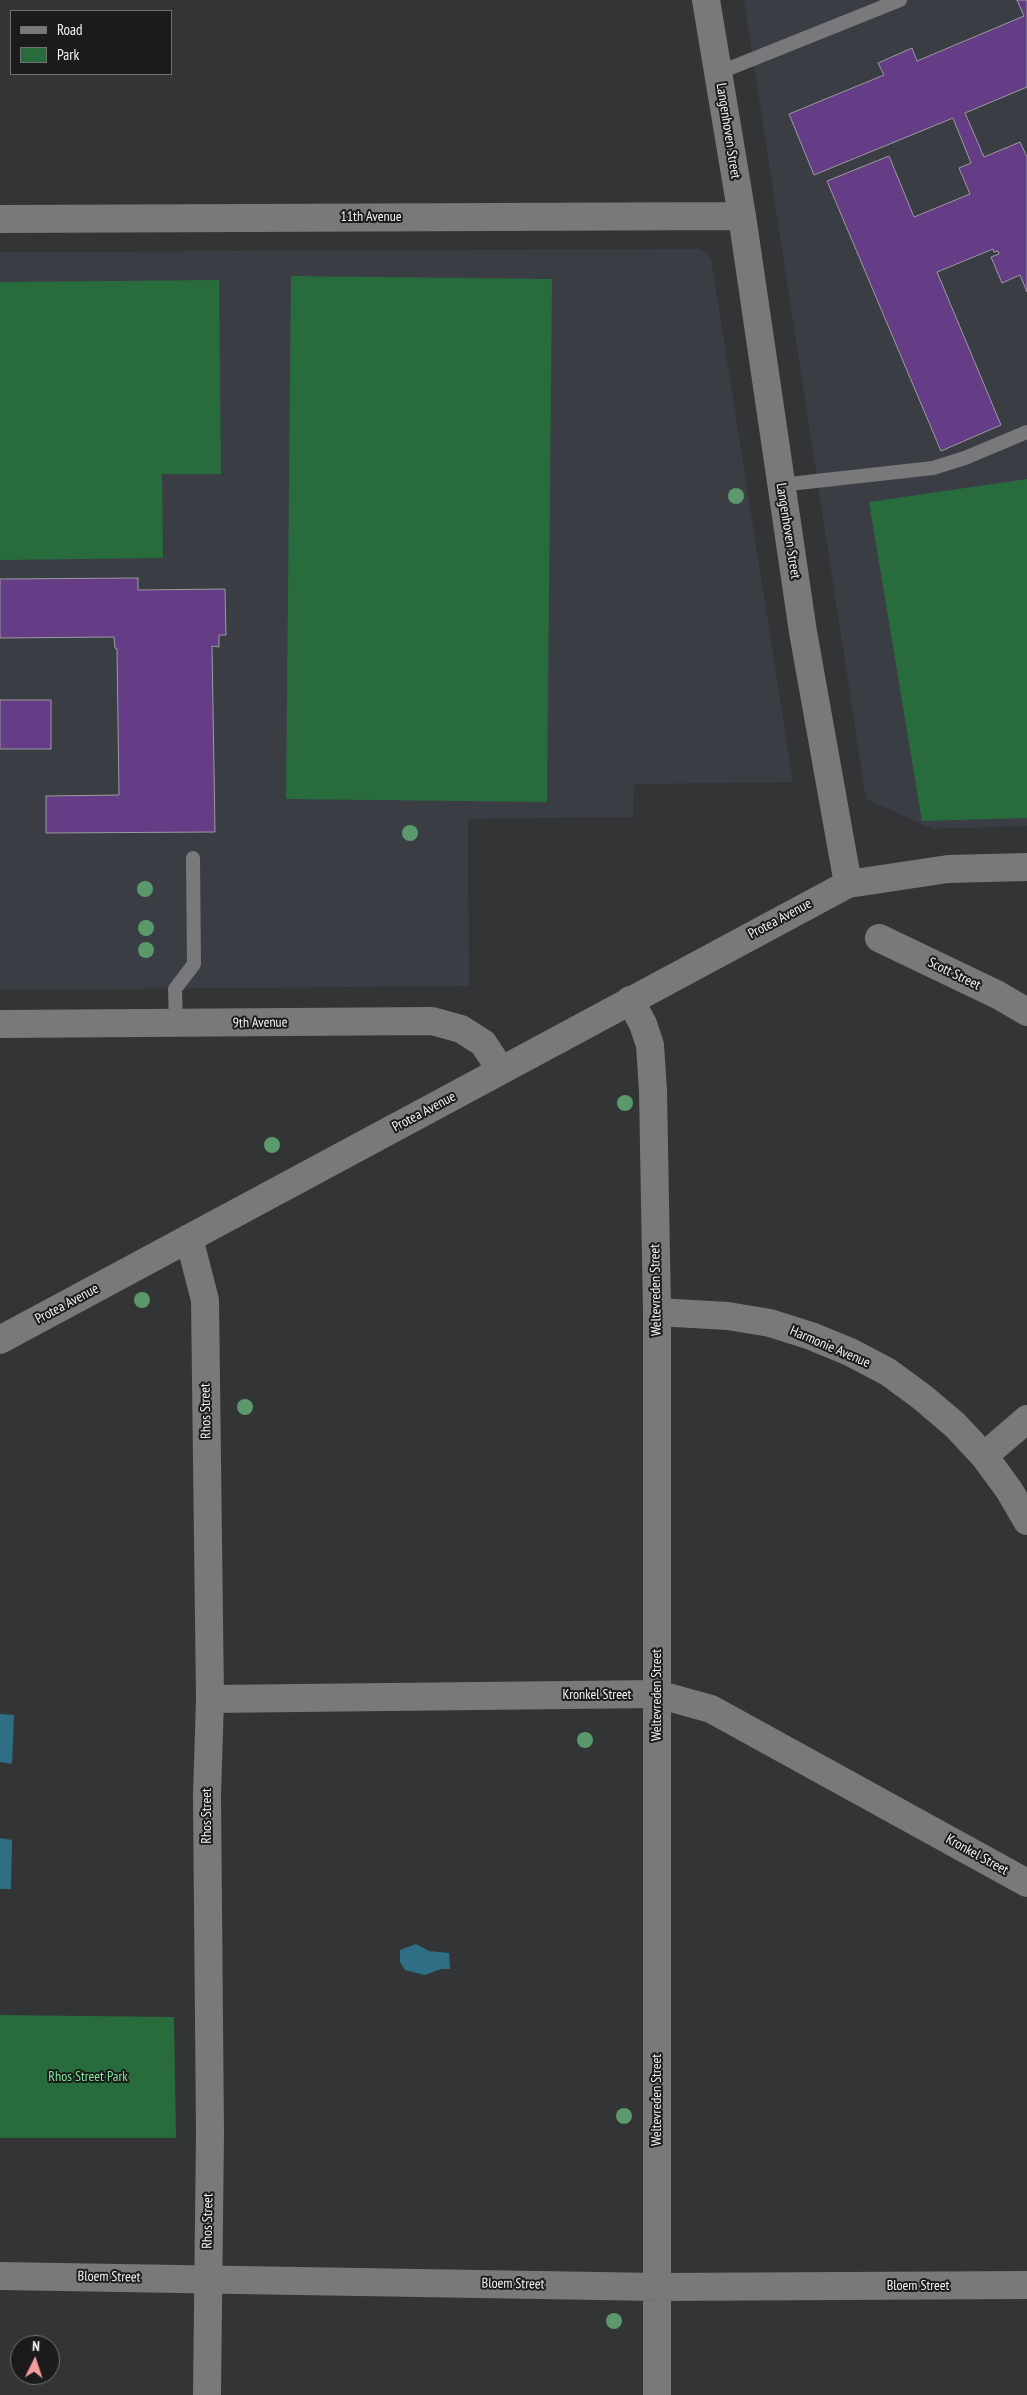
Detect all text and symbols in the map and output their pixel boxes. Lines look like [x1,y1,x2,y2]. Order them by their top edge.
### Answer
legend [10,10,172,75]
text: Road [57,20,83,39]
text: Park [57,45,79,64]
street label: Langenhoven Street [712,82,744,180]
street label: 11th Avenue [341,209,401,225]
street label: Langenhoven Street [772,482,804,580]
street label: Protea Avenue [745,895,815,943]
street label: Scott Street [925,954,983,994]
street label: 9th Avenue [233,1014,287,1032]
street label: Protea Avenue [389,1088,459,1136]
street label: Weltevreden Street [647,1244,665,1336]
street label: Protea Avenue [32,1280,102,1328]
street label: Harmonie Avenue [787,1323,873,1371]
street label: Rhos Street [197,1383,215,1439]
street label: Weltevreden Street [649,1649,665,1741]
street label: Kronkel Street [563,1687,631,1703]
street label: Rhos Street [199,1788,215,1844]
street label: Kronkel Street [943,1831,1011,1879]
street label: Weltevreden Street [649,2054,665,2146]
park label: Rhos Street Park [48,2069,128,2085]
street label: Rhos Street [199,2193,217,2249]
street label: Bloem Street [77,2268,141,2286]
street label: Bloem Street [481,2275,545,2293]
street label: Bloem Street [887,2278,949,2294]
north arrow [10,2335,60,2385]
text: N [32,2337,40,2355]

